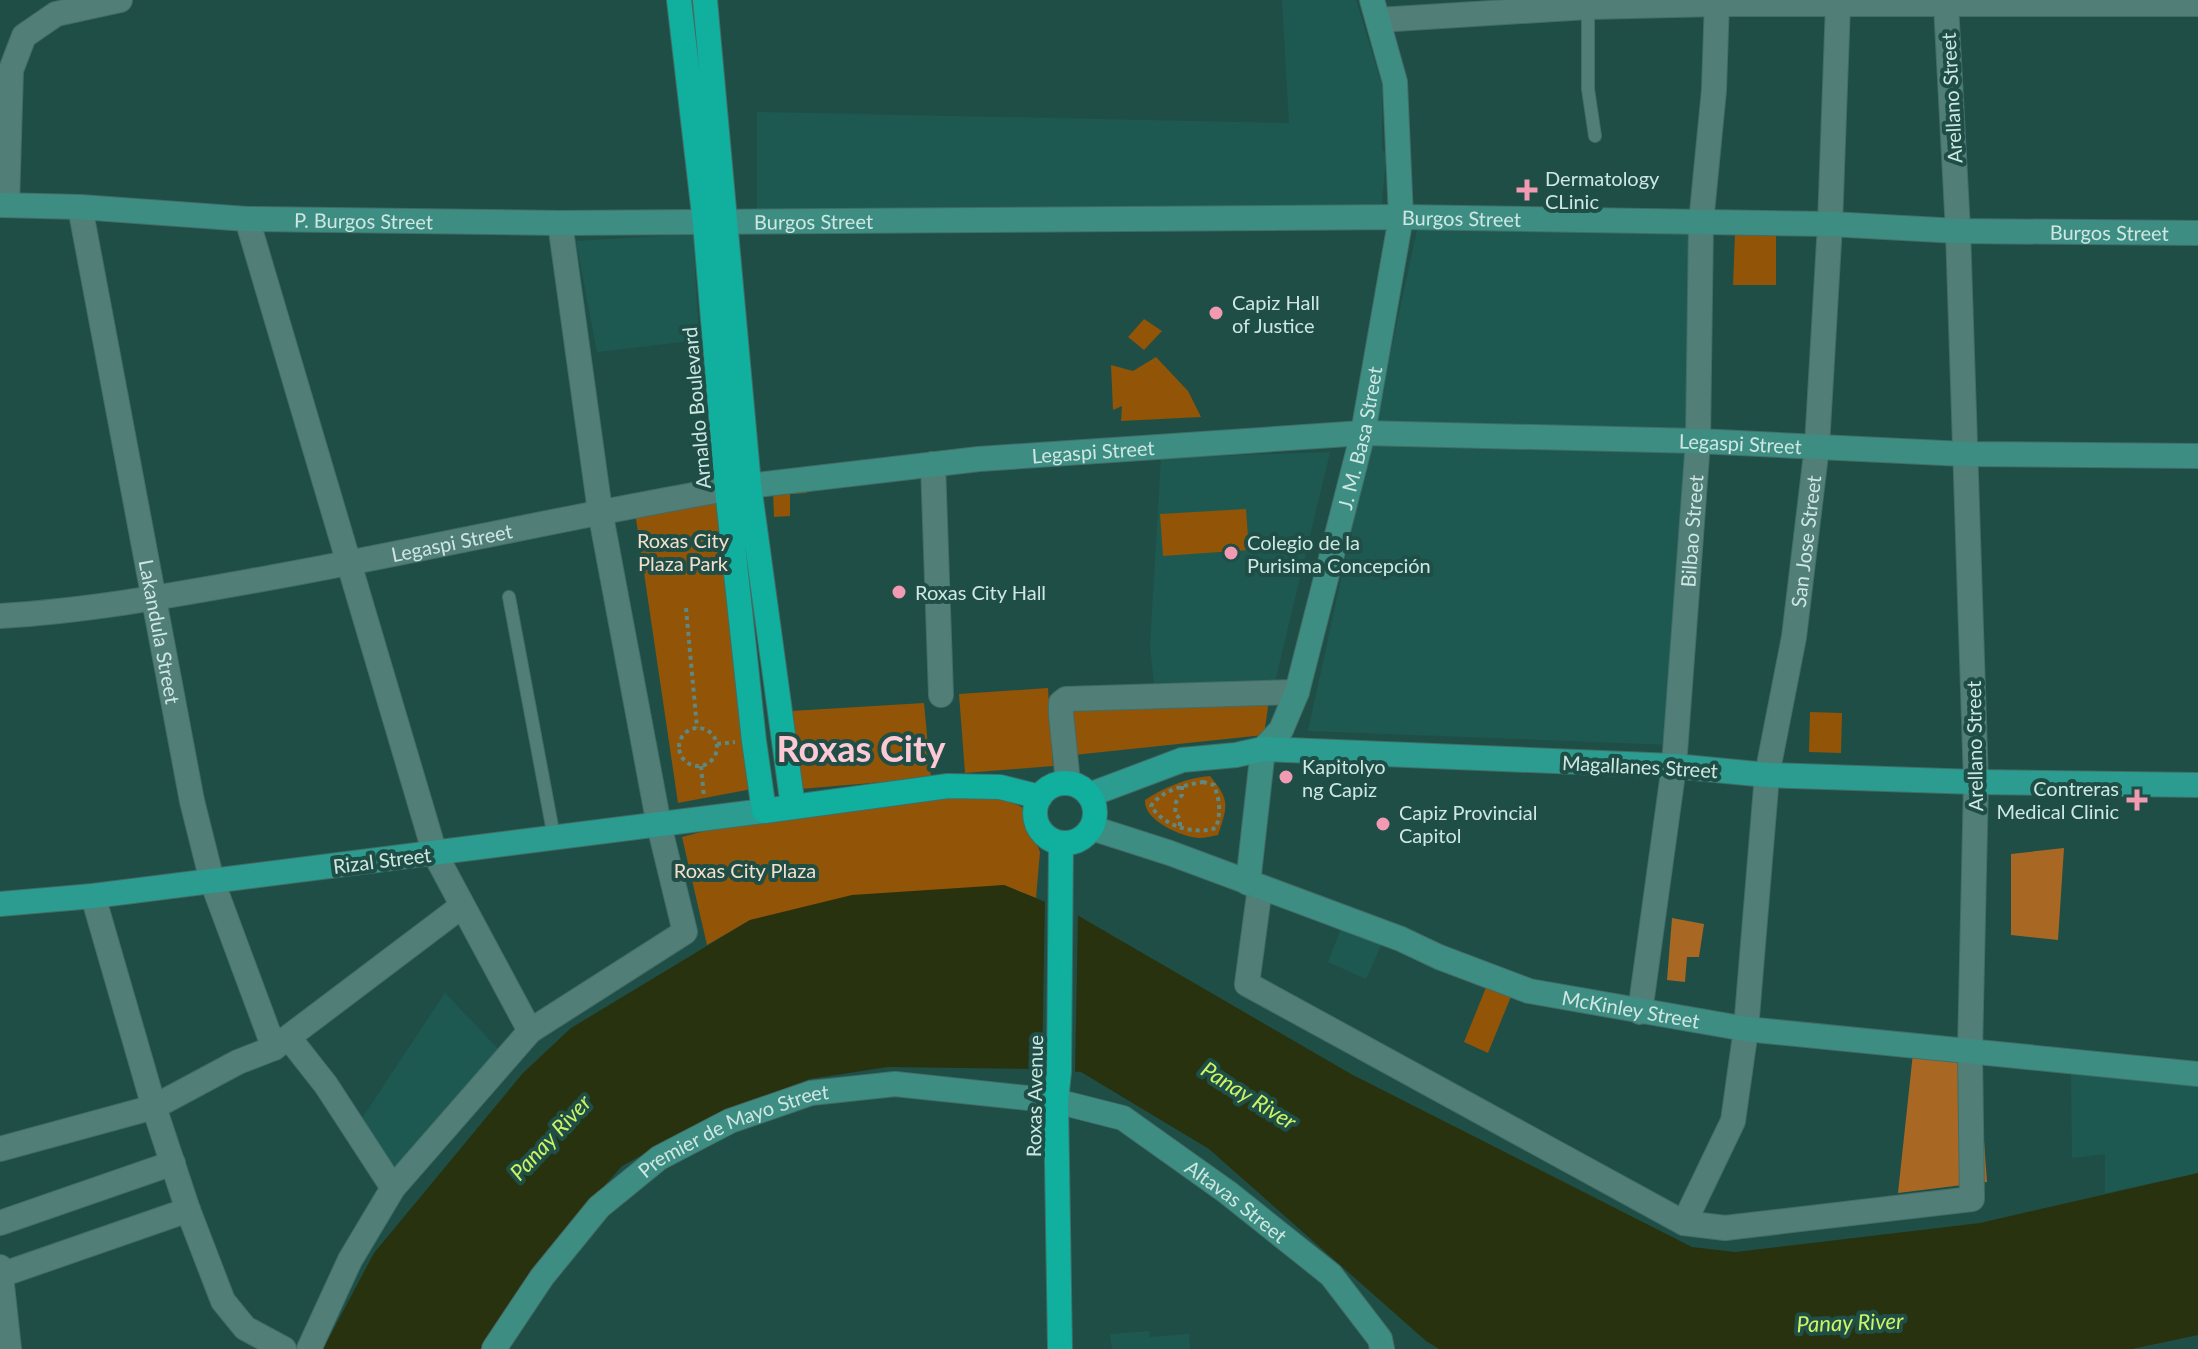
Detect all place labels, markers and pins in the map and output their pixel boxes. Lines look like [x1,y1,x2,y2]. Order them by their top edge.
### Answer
place label: Dermatology CLinic [1545,166,1660,213]
marker: Dermatology CLinic [1516,179,1538,201]
place label: Capiz Hall of Justice [1232,290,1320,337]
marker: Capiz Hall of Justice [1207,304,1225,322]
place label: Colegio de la Purisima Concepción [1247,530,1431,577]
marker: Colegio de la Purisima Concepción [1222,544,1240,562]
place label: Roxas City Hall [915,580,1046,604]
marker: Roxas City Hall [890,583,908,601]
place label: Kapitolyo ng Capiz [1302,754,1386,801]
marker: Kapitolyo ng Capiz [1277,768,1295,786]
place label: Contreras Medical Clinic [1996,776,2119,823]
marker: Contreras Medical Clinic [2126,789,2148,811]
place label: Capiz Provincial Capitol [1399,800,1538,847]
marker: Capiz Provincial Capitol [1374,815,1392,833]

